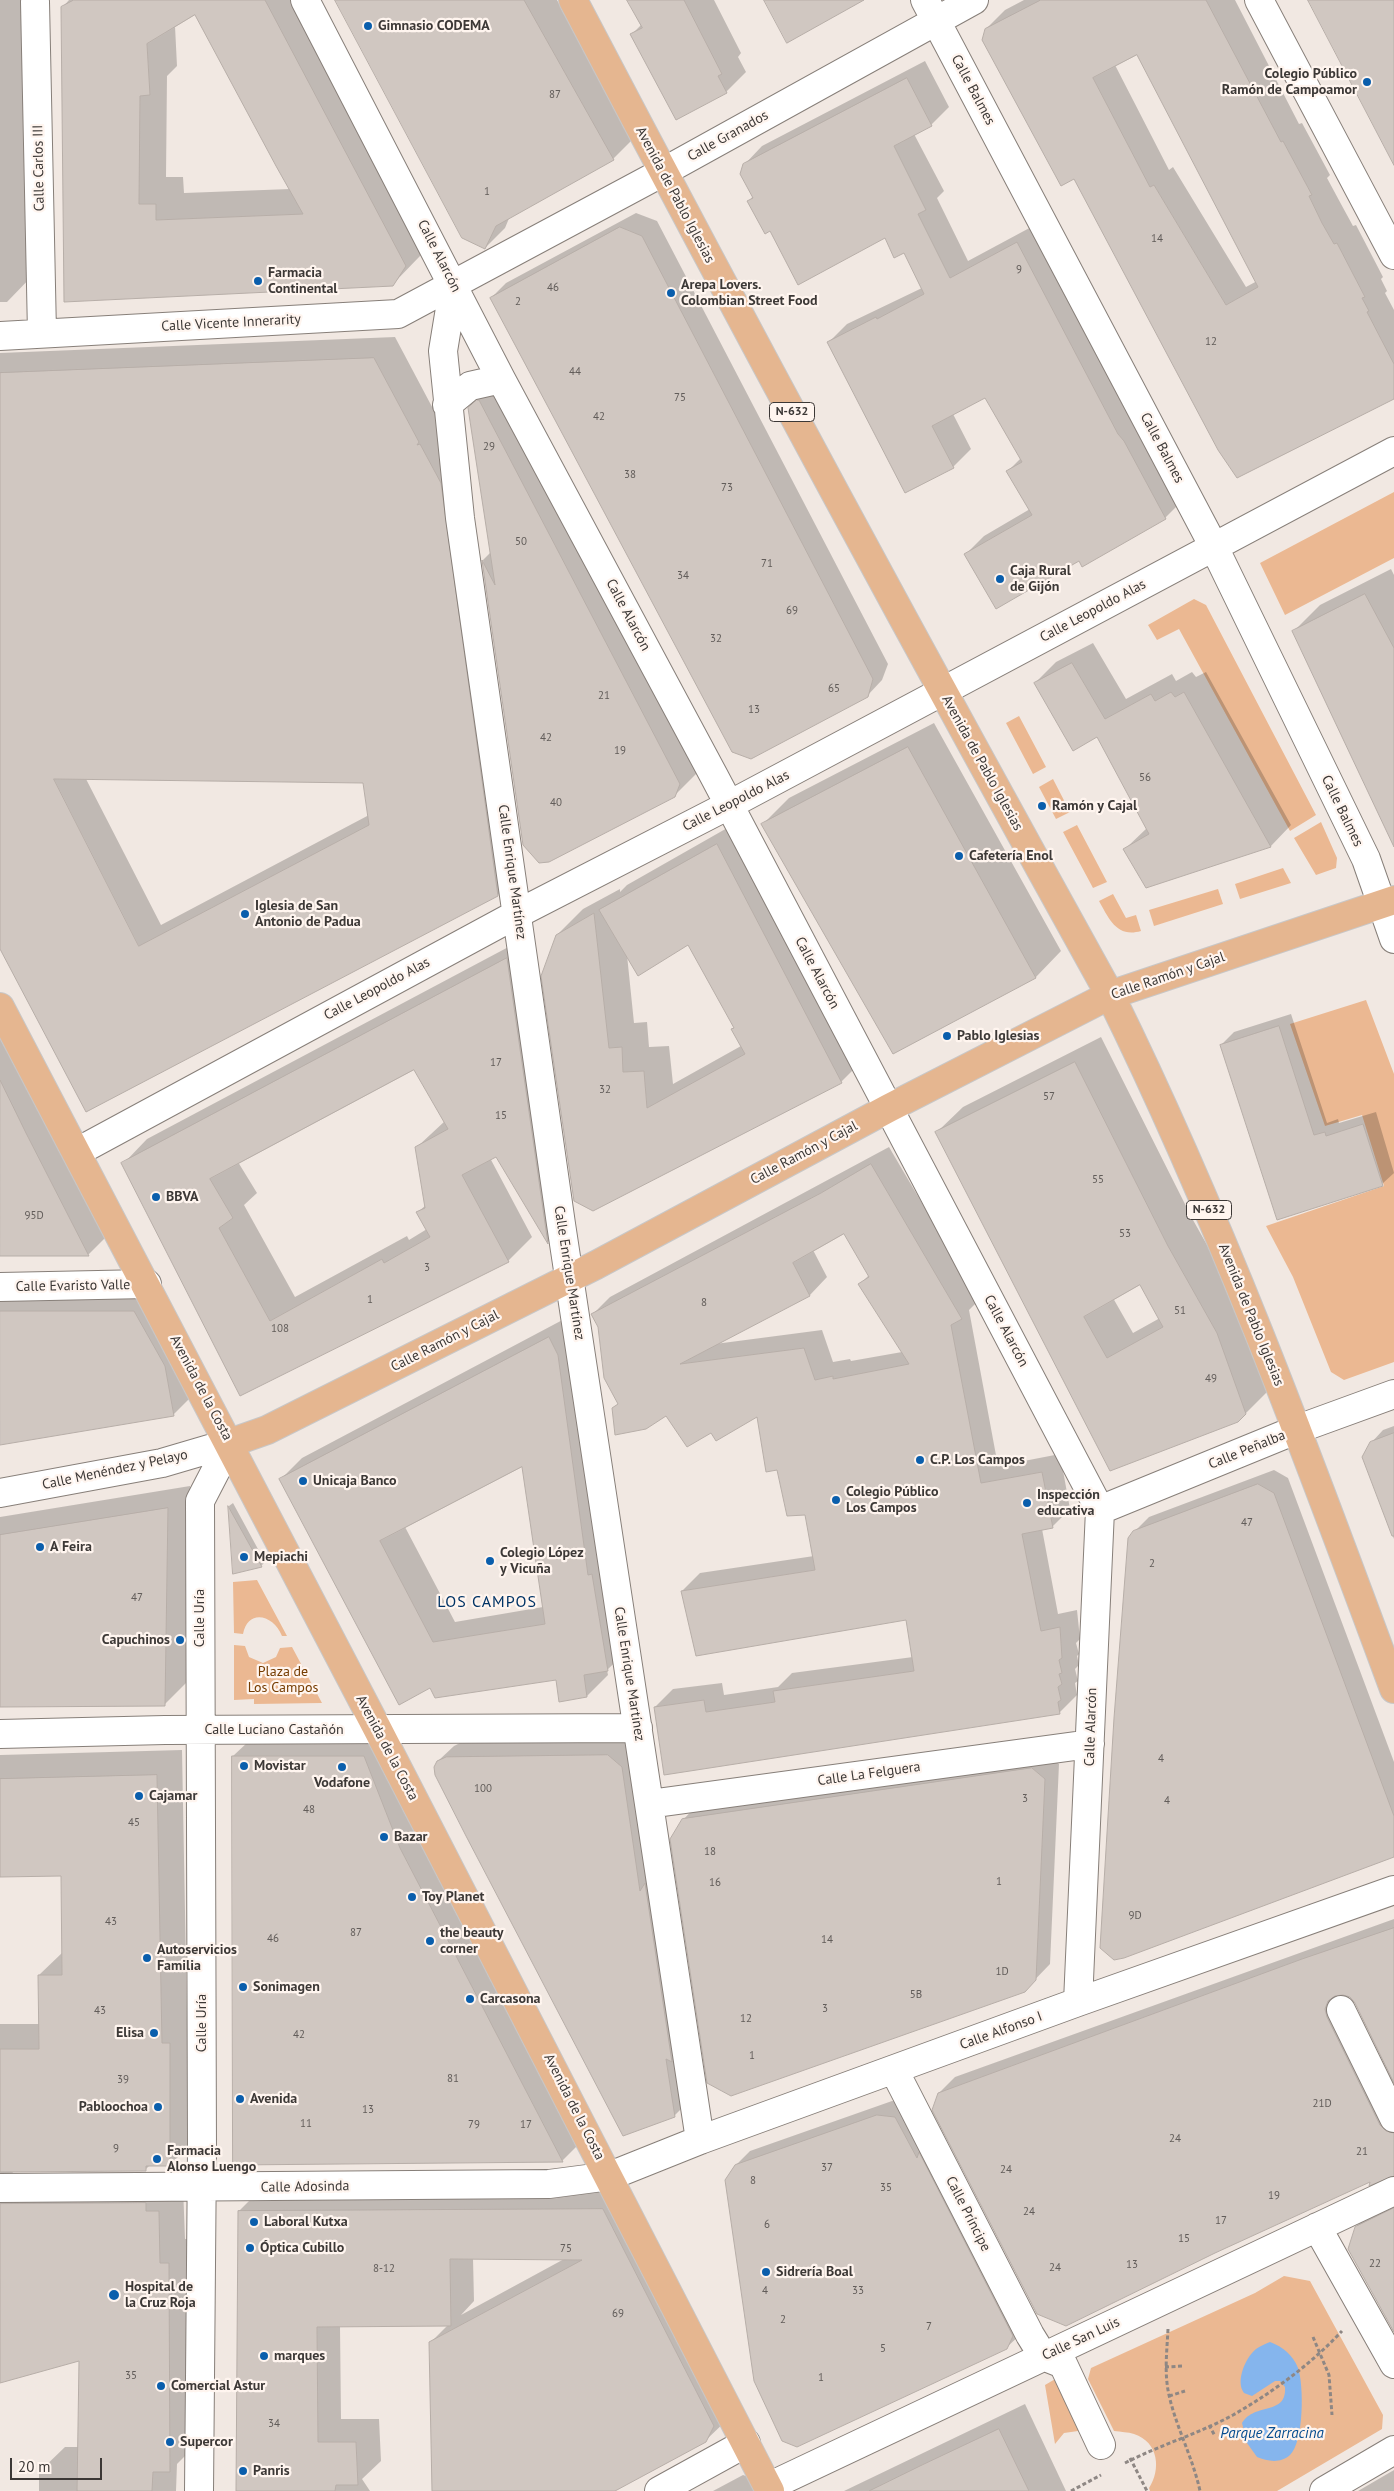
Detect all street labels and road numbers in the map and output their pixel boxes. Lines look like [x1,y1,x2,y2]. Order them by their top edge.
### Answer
street label: Calle Balmes [947,52,999,128]
street label: Calle Granados [685,107,771,165]
street label: Avenida de Pablo Iglesias [632,124,718,266]
street label: Calle Carlos III [30,125,48,211]
street label: Calle Alarcón [414,217,464,295]
street label: Calle Vicente Innerarity [161,311,301,335]
road number: N-632 [770,402,814,422]
street label: Calle Balmes [1136,410,1188,486]
street label: Calle Alarcón [602,576,654,654]
street label: Calle Leopoldo Alas [1037,576,1149,646]
street label: Avenida de Pablo Iglesias [938,693,1026,833]
street label: Calle Leopoldo Alas [680,767,792,835]
street label: Calle Balmes [1318,773,1366,849]
street label: Calle Enrique Martínez [494,804,530,940]
street label: Calle Alarcón [791,934,843,1012]
street label: Calle Ramón y Cajal [1109,949,1227,1003]
street label: Calle Leopoldo Alas [321,954,433,1024]
street label: Calle Ramón y Cajal [748,1118,860,1188]
road number: N-632 [1186,1200,1232,1220]
street label: Calle Enrique Martínez [550,1205,588,1341]
street label: Avenida de Pablo Iglesias [1215,1241,1287,1389]
street label: Calle Evaristo Valle [16,1277,130,1295]
street label: Calle Alarcón [980,1292,1032,1370]
street label: Calle Ramón y Cajal [388,1307,502,1375]
street label: Avenida de la Costa [166,1333,236,1443]
street label: Calle Peñalba [1206,1427,1288,1473]
street label: Calle Menéndez y Pelayo [41,1446,189,1494]
street label: Calle Uría [192,1589,208,1647]
street label: Calle Enrique Martínez [610,1606,648,1742]
street label: Calle Alarcón [1081,1687,1101,1767]
street label: Avenida de la Costa [352,1693,422,1803]
street label: Calle Luciano Castañón [204,1722,344,1738]
street label: Calle La Felguera [816,1758,922,1790]
street label: Calle Uría [194,1994,210,2052]
street label: Calle Alfonso I [957,2008,1045,2054]
street label: Avenida de la Costa [540,2051,608,2163]
street label: Calle Príncipe [942,2174,994,2254]
street label: Calle Adosinda [260,2178,350,2196]
street label: Calle San Luis [1040,2314,1122,2364]

